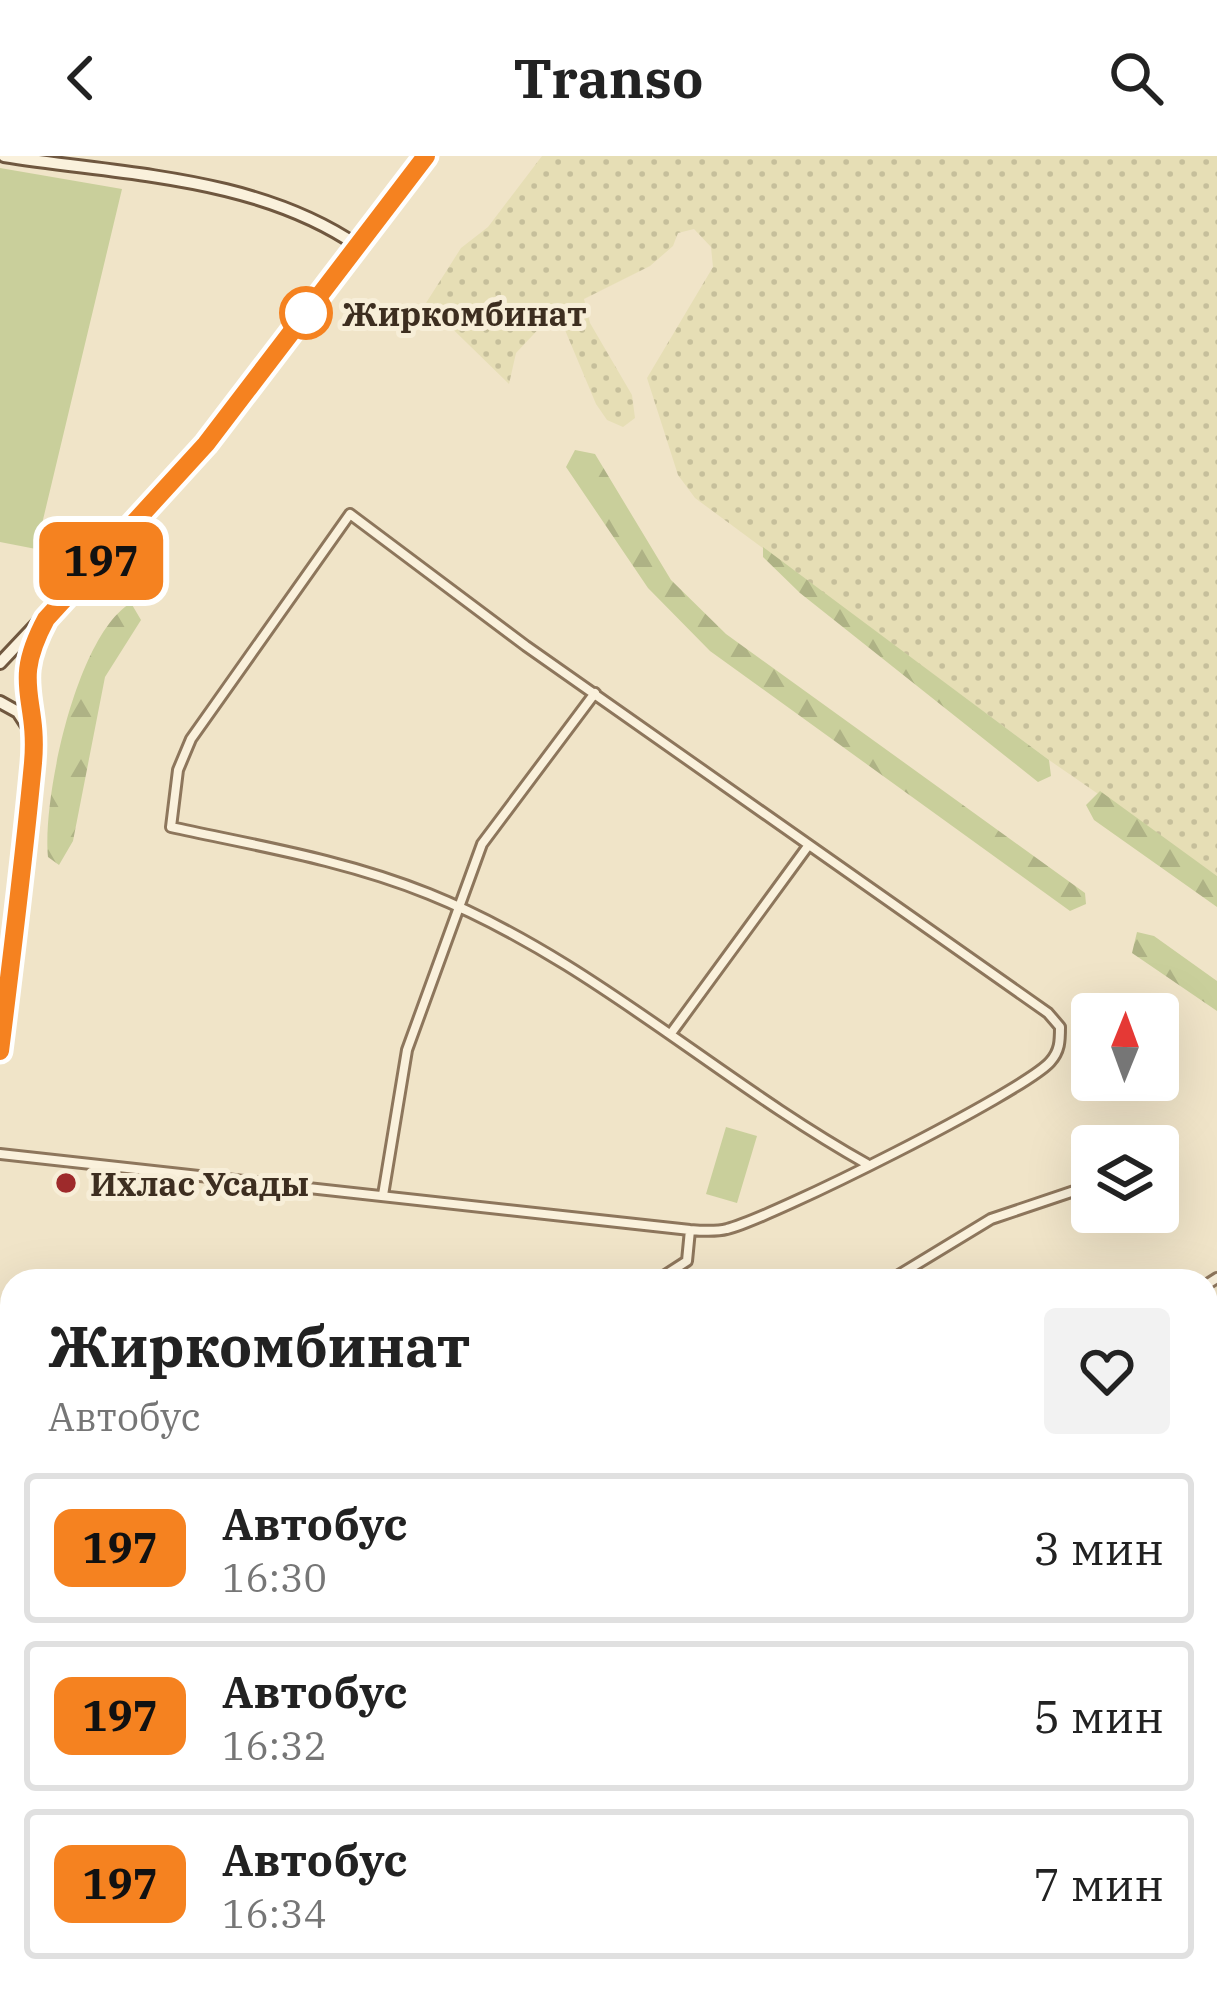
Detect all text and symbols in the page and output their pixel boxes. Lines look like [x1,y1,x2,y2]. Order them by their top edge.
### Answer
text: Transo [514,43,703,113]
icon: back [48,45,114,111]
icon: search [1103,45,1169,111]
marker: Жиркомбинат [281,288,331,338]
place label: Жиркомбинат [342,292,587,335]
line badge: 197 [32,522,170,600]
text: 197 [63,533,139,588]
north arrow [1071,993,1179,1101]
map controls [1071,993,1179,1233]
button: layers [1071,1125,1179,1233]
place label: Ихлас Усады [90,1162,309,1205]
marker: Ихлас Усады [53,1170,79,1196]
button: heart [1044,1308,1170,1434]
text: Жиркомбинат [48,1309,471,1383]
text: Автобус [48,1391,201,1442]
text: Автобус [222,1494,408,1552]
text: 3 мин [1033,1519,1164,1577]
text: 197 [82,1520,158,1575]
text: 16:30 [222,1552,327,1603]
text: Автобус [222,1662,408,1720]
text: 5 мин [1033,1687,1164,1745]
text: 197 [82,1688,158,1743]
text: 16:32 [222,1720,327,1771]
text: Автобус [222,1830,408,1888]
text: 7 мин [1033,1855,1164,1913]
text: 197 [82,1856,158,1911]
text: 16:34 [222,1888,327,1939]

